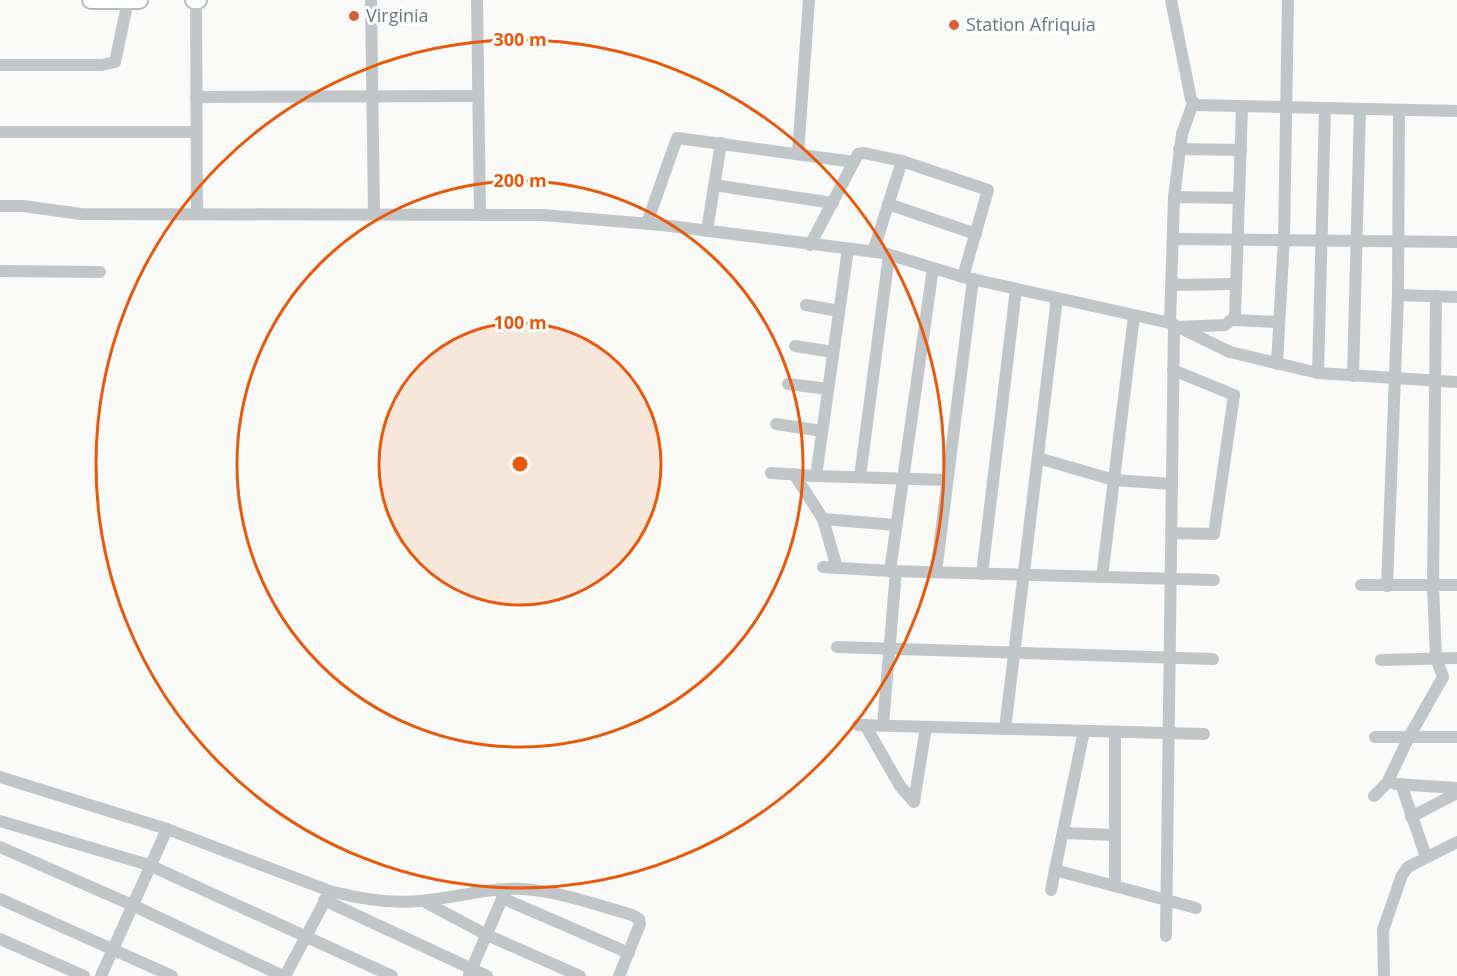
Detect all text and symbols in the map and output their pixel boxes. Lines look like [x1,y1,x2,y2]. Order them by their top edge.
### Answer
place label: Virginia [366,3,429,27]
marker: Virginia [347,9,361,23]
place label: Station Afriquia [966,12,1096,36]
marker: Station Afriquia [947,18,961,32]
text: 300 m [493,27,547,51]
text: 200 m [493,168,547,192]
text: 100 m [493,310,547,334]
centre of rings [510,454,530,474]

